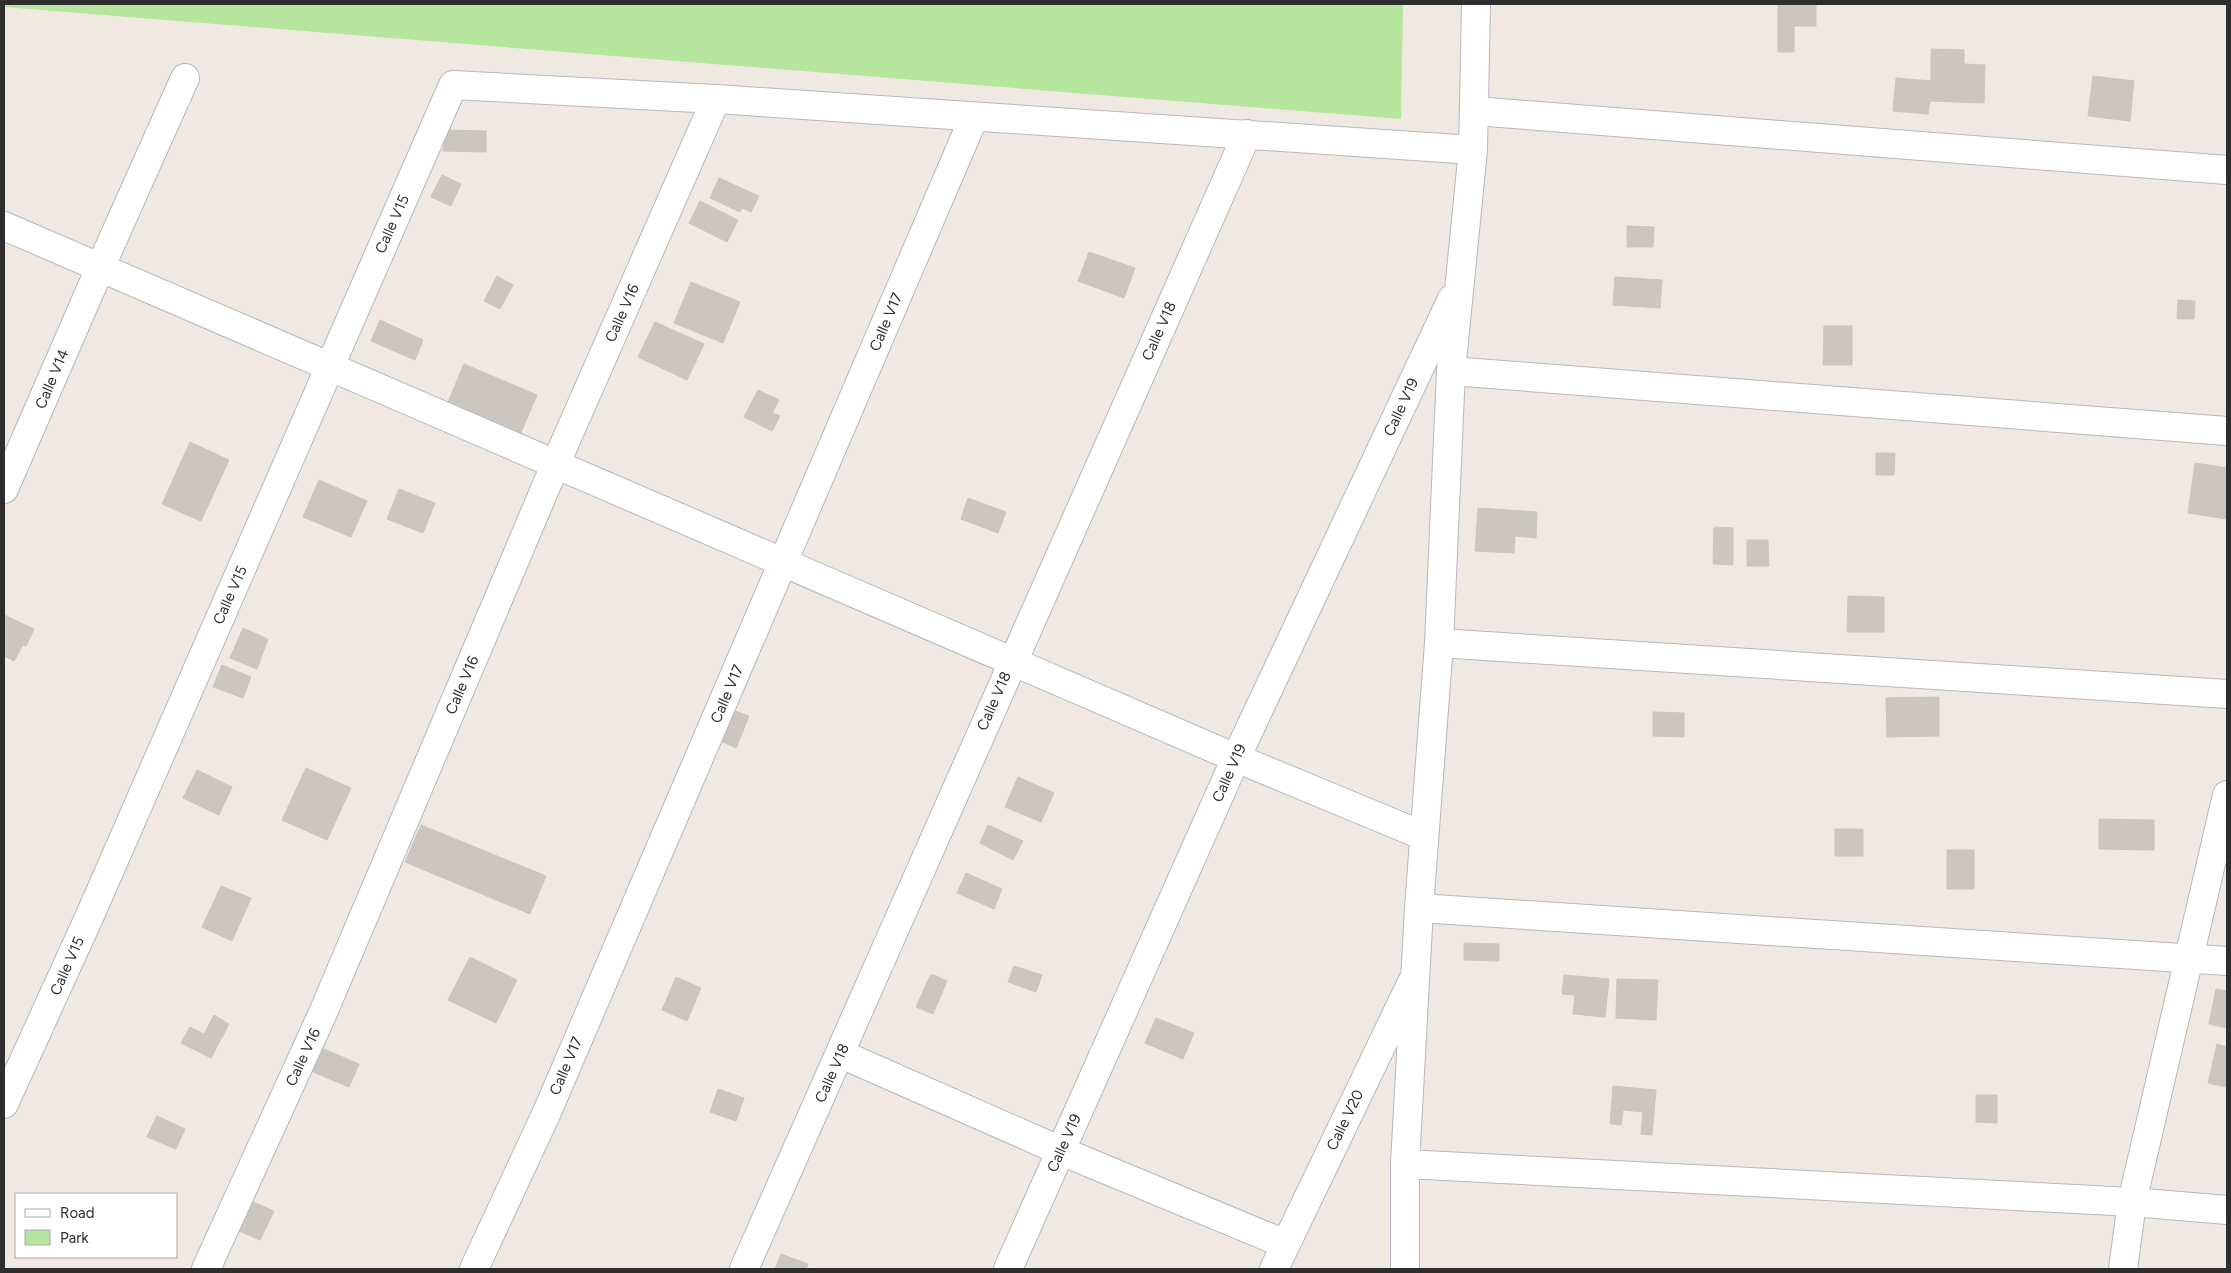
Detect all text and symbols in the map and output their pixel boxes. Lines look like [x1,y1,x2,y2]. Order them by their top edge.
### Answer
street label: Calle V15 [371,192,413,256]
street label: Calle V16 [601,281,643,345]
street label: Calle V17 [866,290,906,354]
street label: Calle V18 [1138,299,1180,363]
street label: Calle V14 [31,347,73,411]
street label: Calle V19 [1380,375,1422,439]
street label: Calle V15 [209,563,251,627]
street label: Calle V16 [442,652,483,717]
street label: Calle V17 [707,662,747,726]
street label: Calle V18 [973,669,1015,733]
street label: Calle V19 [1208,741,1250,805]
street label: Calle V15 [46,934,88,998]
street label: Calle V16 [282,1025,324,1089]
street label: Calle V17 [546,1034,586,1098]
street label: Calle V18 [811,1041,853,1105]
street label: Calle V20 [1323,1087,1367,1153]
street label: Calle V19 [1043,1111,1085,1175]
legend [15,1193,178,1258]
text: Road [60,1204,95,1222]
text: Park [60,1229,89,1247]

